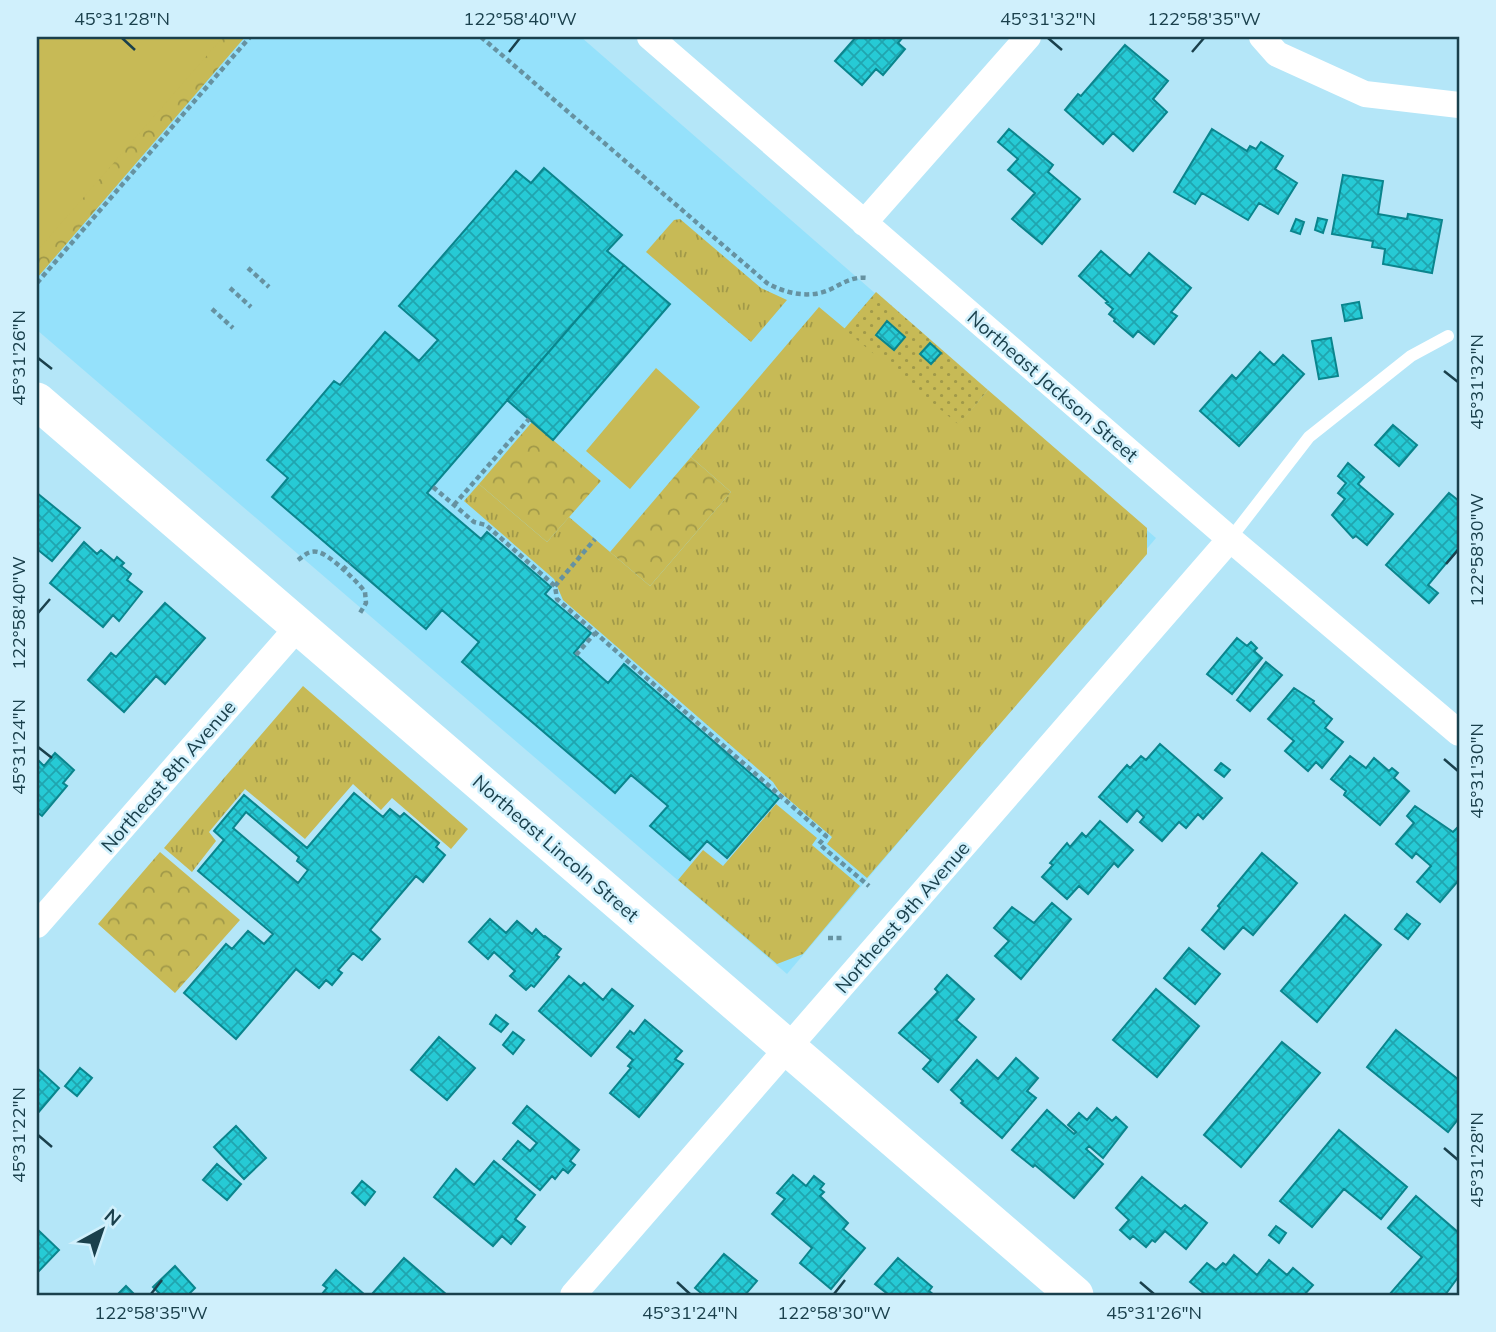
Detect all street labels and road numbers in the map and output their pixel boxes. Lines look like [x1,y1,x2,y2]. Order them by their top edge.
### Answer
street label: Northeast Jackson Street [963,305,1144,467]
street label: Northeast 8th Avenue [96,695,240,857]
street label: Northeast Lincoln Street [468,769,644,927]
street label: Northeast 9th Avenue [830,836,974,998]

